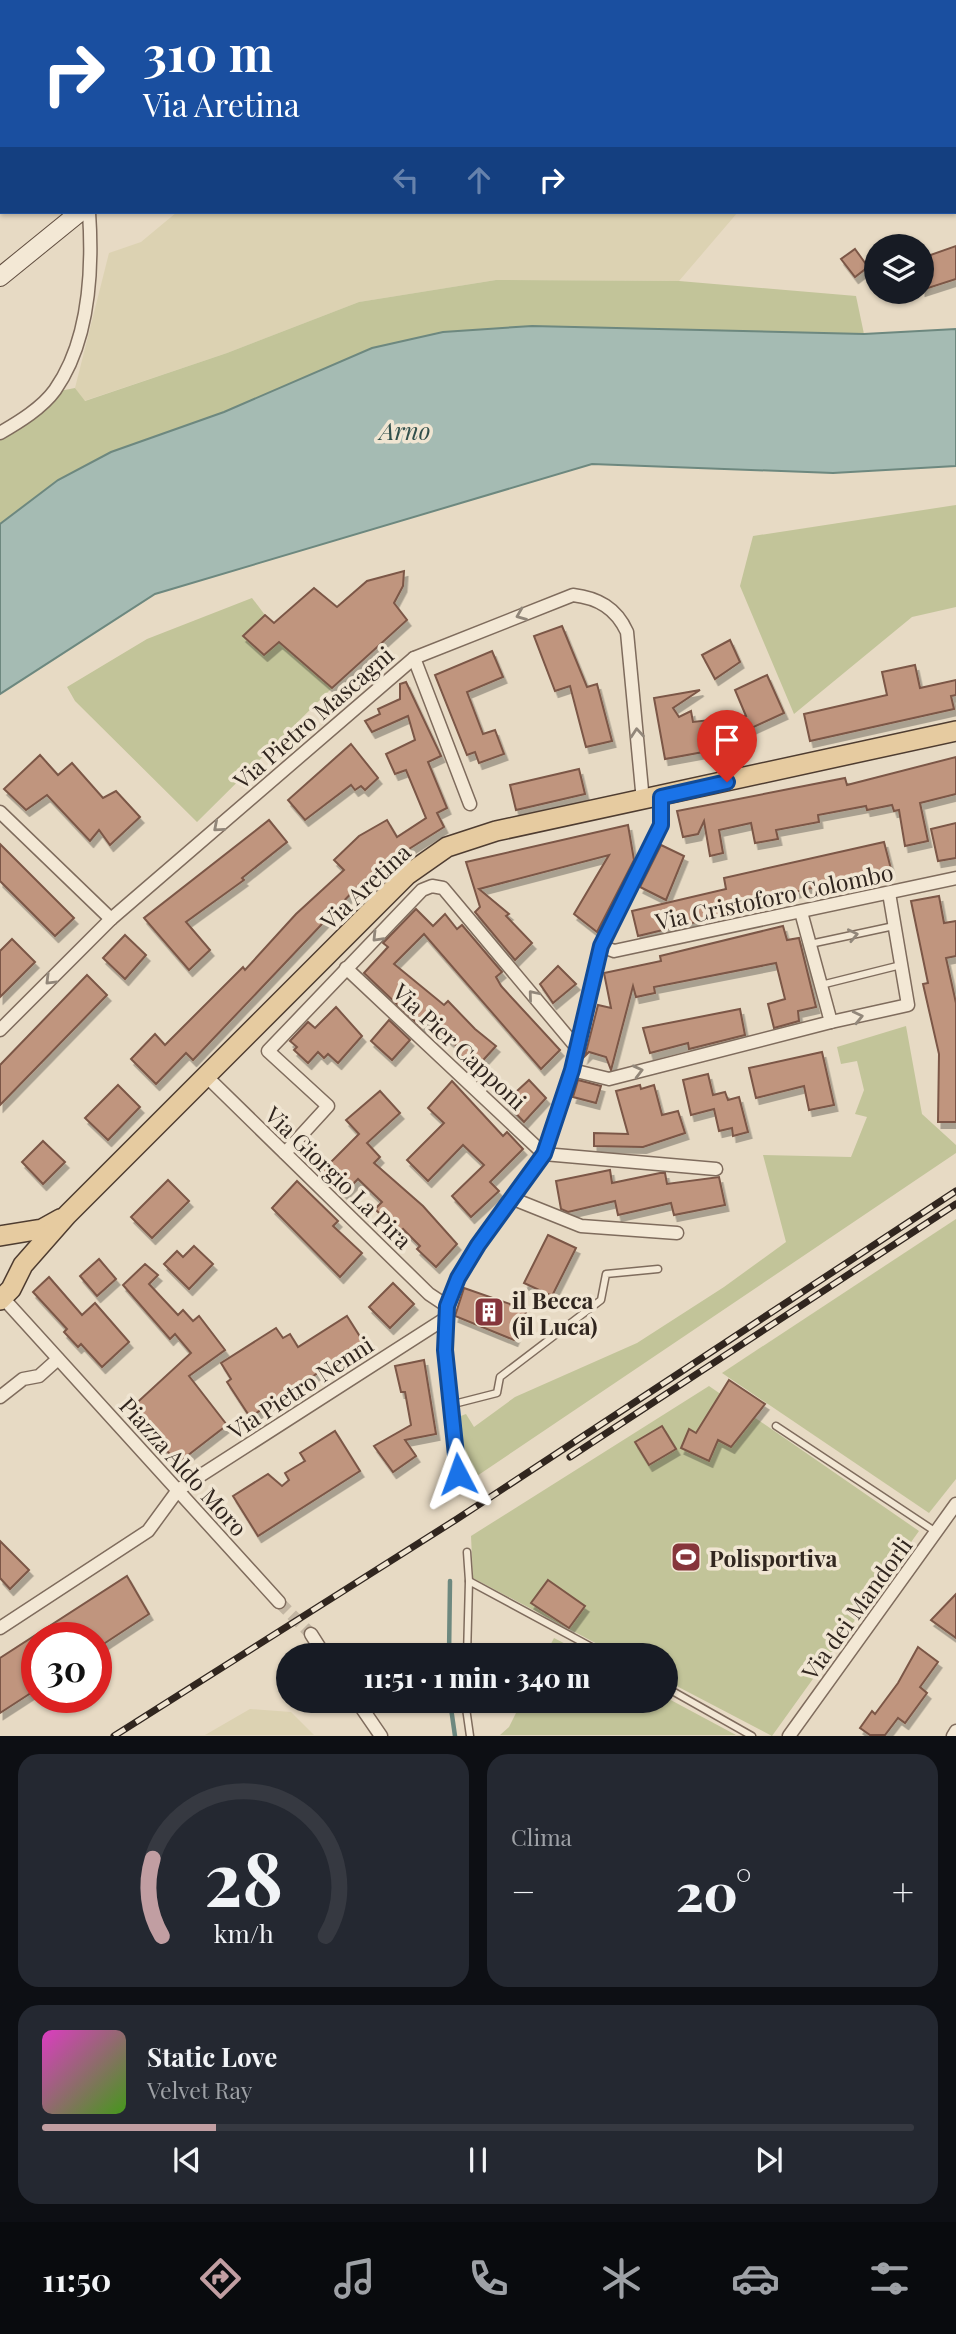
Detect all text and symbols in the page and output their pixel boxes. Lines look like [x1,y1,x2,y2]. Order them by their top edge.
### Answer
text: 310 m [143,19,273,84]
icon: right [28,28,119,119]
text: Via Aretina [143,82,300,125]
icon: left [387,161,425,199]
icon: ahead [460,161,498,199]
icon: right [533,161,571,199]
map controls [864,234,934,304]
button: layers [864,234,934,304]
water label: Arno [377,414,430,446]
one-way arrow [516,607,528,621]
street label: Via Pietro Mascagni [226,639,400,796]
pin [697,710,757,782]
icon: arrive [708,721,746,759]
one-way arrow [629,727,644,739]
one-way arrow [213,819,226,831]
street label: Via Aretina [312,836,417,936]
street label: Via Cristoforo Colombo [651,856,896,937]
one-way arrow [372,929,385,942]
one-way arrow [846,929,858,943]
one-way arrow [45,972,58,985]
street label: Via Pier Capponi [386,975,534,1116]
one-way arrow [529,991,541,1004]
one-way arrow [852,1010,864,1025]
one-way arrow [632,1065,644,1079]
street label: Via Giorgio La Pira [258,1098,419,1255]
place label: il Becca (il Luca) [512,1284,598,1341]
building icon: il Becca (il Luca) [472,1295,506,1329]
street label: Via Pietro Nenni [221,1328,379,1446]
street label: Piazza Aldo Moro [113,1390,255,1542]
position arrow [421,1437,495,1511]
street label: Via dei Mandorli [793,1530,918,1686]
sports icon: Polisportiva [669,1540,703,1574]
place label: Polisportiva [709,1542,837,1573]
speed limit sign: 30 [21,1622,112,1713]
text: 11:51 · 1 min · 340 m [364,1660,590,1695]
text: Clima [511,1821,572,1852]
text: 28 [204,1828,283,1925]
text: 20° [676,1856,752,1925]
text: − [511,1865,536,1916]
text: + [892,1865,914,1916]
text: km/h [214,1916,274,1949]
text: Static Love [147,2039,277,2074]
text: Velvet Ray [147,2074,252,2105]
icon: previous [168,2141,206,2179]
icon: pause [459,2141,497,2179]
icon: next [750,2141,788,2179]
icon: directions [196,2254,245,2303]
icon: music [330,2254,379,2303]
icon: phone [464,2254,513,2303]
icon: climate [597,2254,646,2303]
icon: car [731,2254,780,2303]
icon: filters [865,2254,914,2303]
text: 11:50 [42,2257,111,2300]

